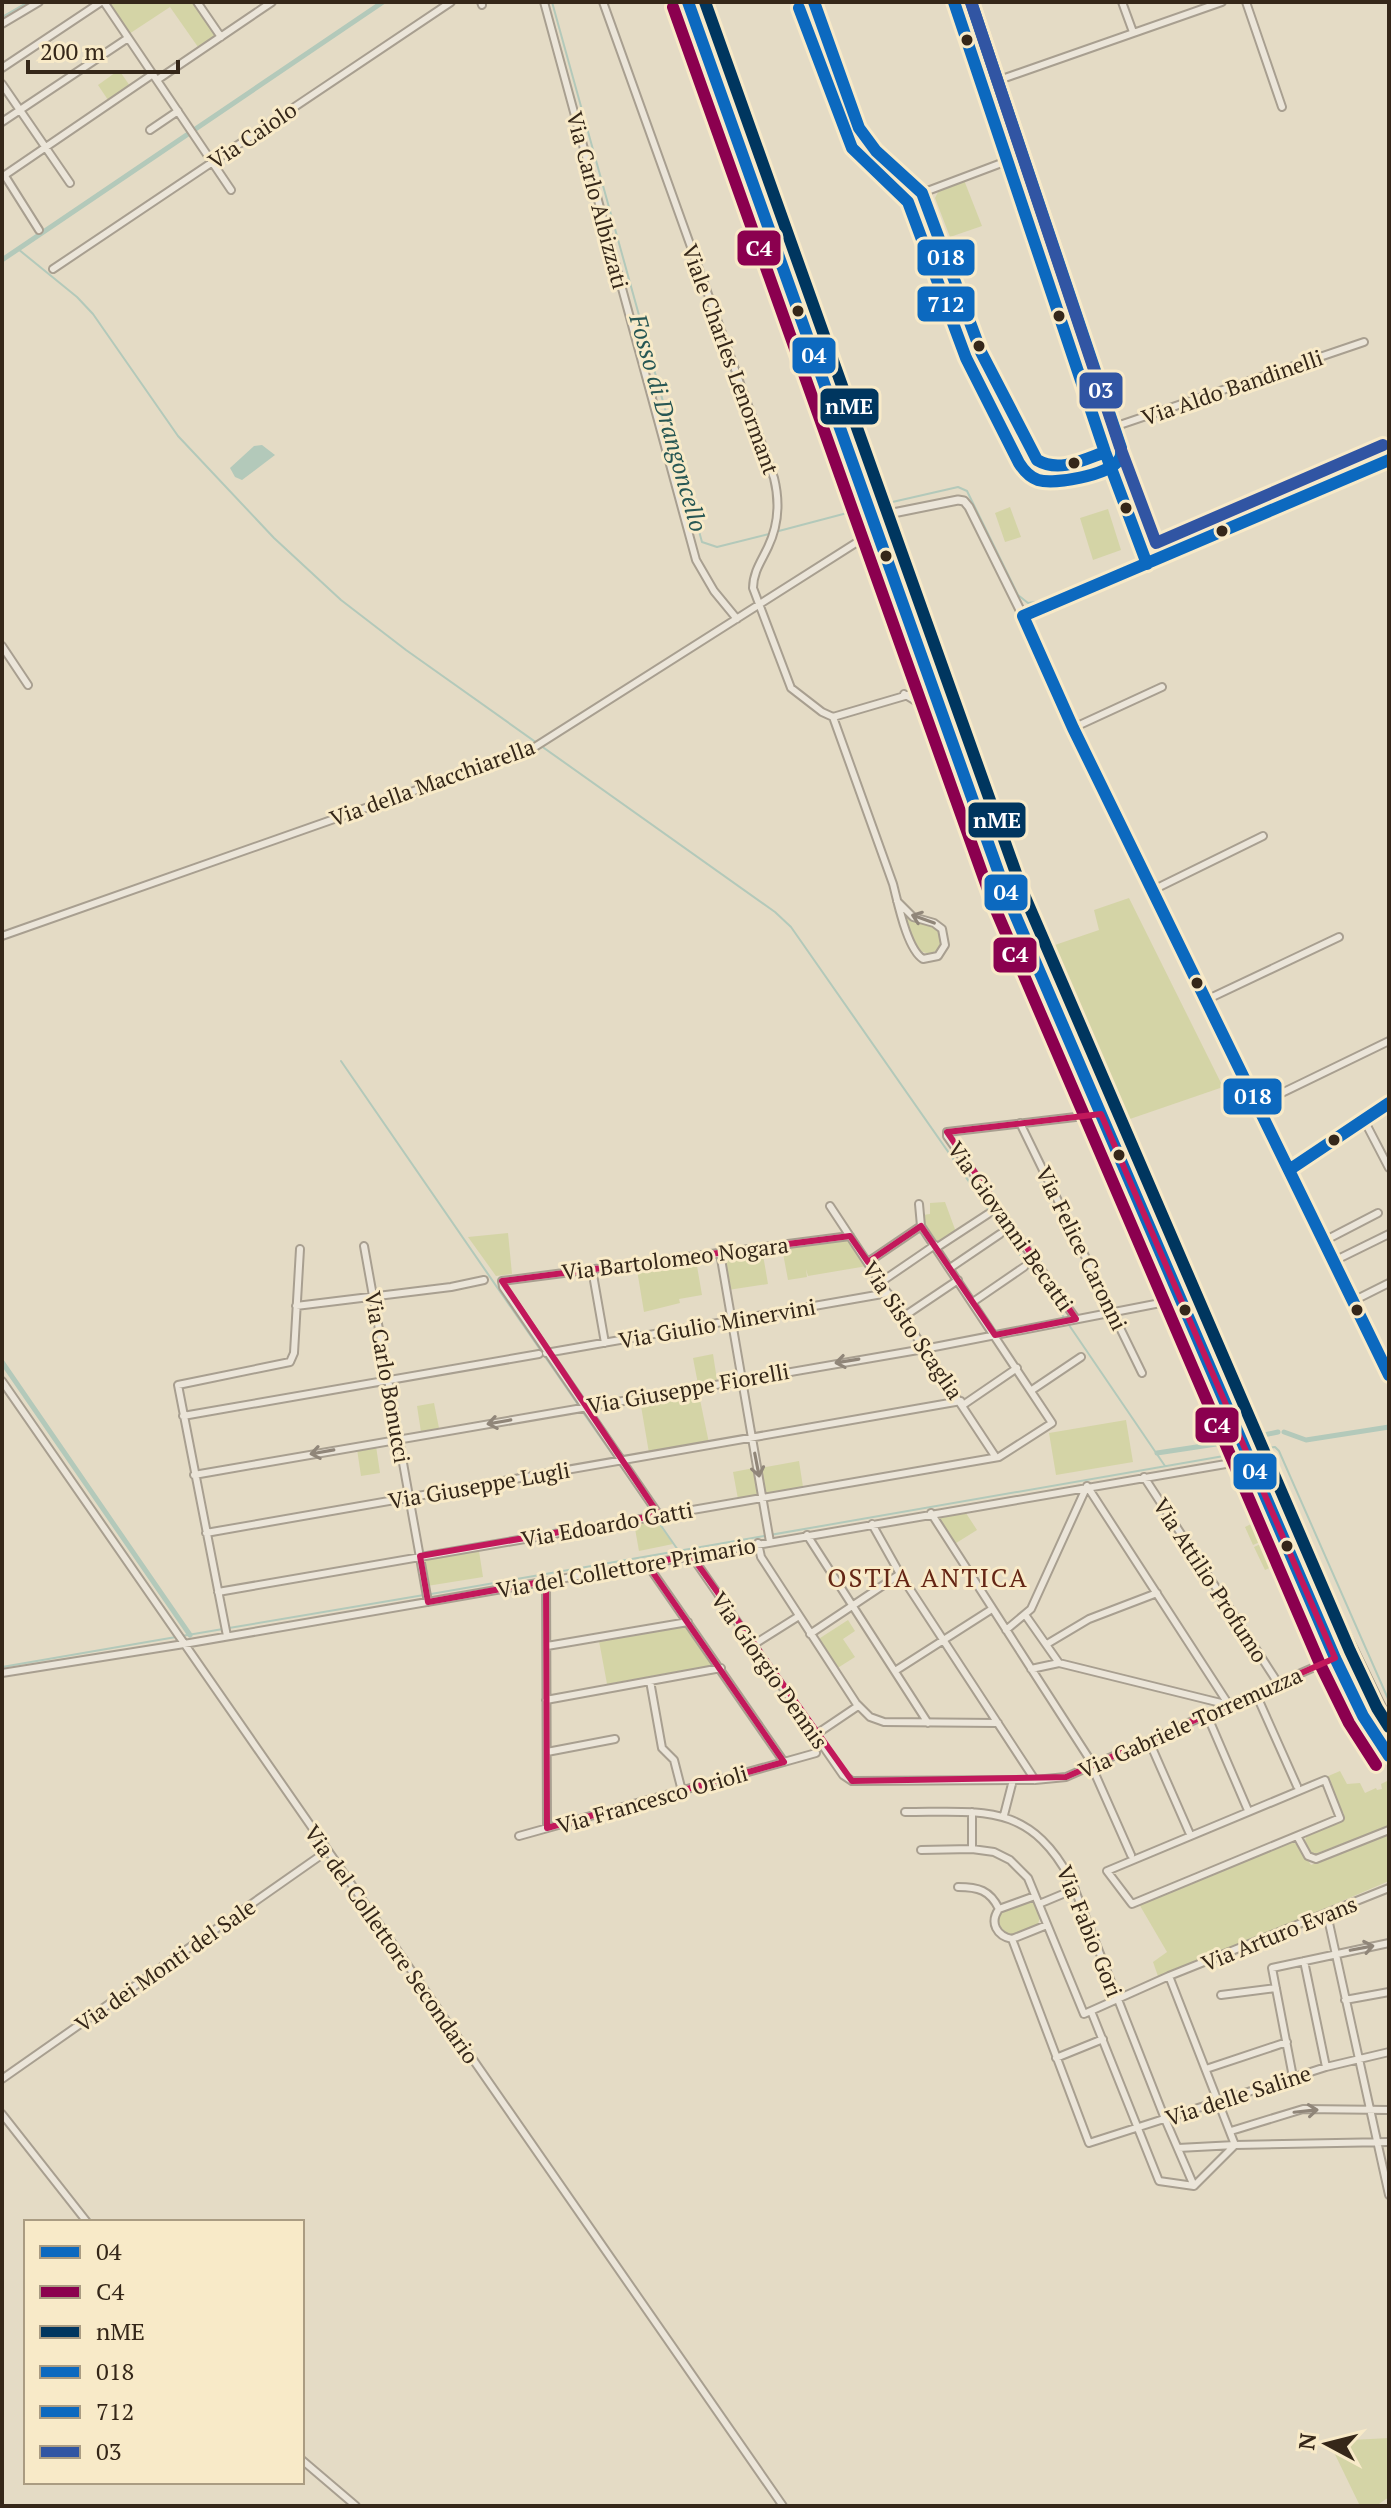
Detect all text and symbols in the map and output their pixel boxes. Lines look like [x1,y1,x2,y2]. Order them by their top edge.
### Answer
scale bar [28,24,178,74]
unlabelled marker [959,32,975,48]
text: 200 m [40,35,105,67]
street label: Via Caiolo [202,95,302,175]
street label: Via Carlo Albizzati [560,108,636,292]
line badge: C4 [736,229,782,267]
text: C4 [746,233,773,262]
line badge: 018 [916,238,976,277]
street label: Viale Charles Lenormant [676,240,786,478]
text: 018 [927,242,965,271]
line badge: 712 [916,285,976,323]
text: 712 [927,289,965,318]
unlabelled marker [790,303,806,319]
unlabelled marker [1051,308,1067,324]
water label: Fosso di Drangoncello [622,310,715,536]
line badge: 04 [791,336,837,375]
unlabelled marker [971,338,987,354]
text: 04 [802,340,827,369]
street label: Via Aldo Bandinelli [1138,342,1326,432]
line badge: 03 [1078,371,1124,410]
text: 03 [1089,375,1113,404]
line badge: nME [819,387,880,426]
text: nME [825,391,873,420]
unlabelled marker [1066,455,1082,471]
unlabelled marker [1118,500,1134,516]
unlabelled marker [1214,523,1230,539]
unlabelled marker [878,548,894,564]
street label: Via della Macchiarella [326,731,538,833]
line badge: nME [967,801,1027,839]
text: nME [973,805,1021,834]
line badge: 04 [983,873,1029,912]
text: 04 [994,877,1019,906]
one-way arrow [911,911,935,925]
line badge: C4 [992,936,1038,974]
text: C4 [1002,939,1029,968]
unlabelled marker [1189,975,1205,991]
line badge: 018 [1222,1077,1283,1116]
text: 018 [1234,1081,1272,1110]
unlabelled marker [1326,1132,1342,1148]
street label: Via Giovanni Becatti [942,1135,1080,1317]
unlabelled marker [1111,1147,1127,1163]
street label: Via Felice Caronni [1030,1161,1134,1335]
street label: Via Bartolomeo Nogara [560,1230,790,1286]
street label: Via Sisto Scaglia [856,1255,970,1405]
street label: Via Carlo Bonucci [359,1289,417,1465]
street label: Via Giulio Minervini [616,1291,818,1355]
unlabelled marker [1177,1302,1193,1318]
unlabelled marker [1349,1302,1365,1318]
one-way arrow [835,1354,861,1369]
street label: Via Giuseppe Fiorelli [585,1356,791,1420]
line badge: C4 [1194,1406,1240,1444]
text: C4 [1204,1410,1231,1439]
one-way arrow [486,1415,512,1430]
one-way arrow [310,1446,335,1461]
one-way arrow [750,1451,765,1477]
line badge: 04 [1232,1452,1278,1491]
street label: Via Giuseppe Lugli [386,1455,572,1515]
text: 04 [1243,1456,1268,1485]
street label: Via Attilio Profumo [1147,1492,1275,1668]
street label: Via Edoardo Gatti [519,1495,695,1553]
street label: Via del Collettore Primario [494,1530,758,1604]
unlabelled marker [1279,1538,1295,1554]
district label: OSTIA ANTICA [827,1560,1029,1594]
street label: Via Giorgio Dennis [705,1586,835,1754]
street label: Via Gabriele Torremuzza [1074,1660,1306,1784]
street label: Via Francesco Orioli [553,1758,751,1840]
street label: Via del Collettore Secondario [298,1819,486,2069]
street label: Via Fabio Gori [1050,1861,1130,2001]
street label: Via Arturo Evans [1197,1889,1361,1977]
street label: Via dei Monti del Sale [69,1892,261,2038]
one-way arrow [1349,1940,1375,1955]
street label: Via delle Saline [1162,2058,1314,2132]
one-way arrow [1292,2103,1319,2118]
legend [24,2220,304,2484]
text: 04 [96,2235,122,2267]
text: C4 [96,2275,124,2307]
text: nME [96,2315,145,2347]
text: 018 [96,2355,134,2387]
text: 712 [96,2395,134,2427]
north arrow [1287,2404,1367,2484]
text: N [1291,2431,1322,2452]
text: 03 [96,2435,122,2467]

